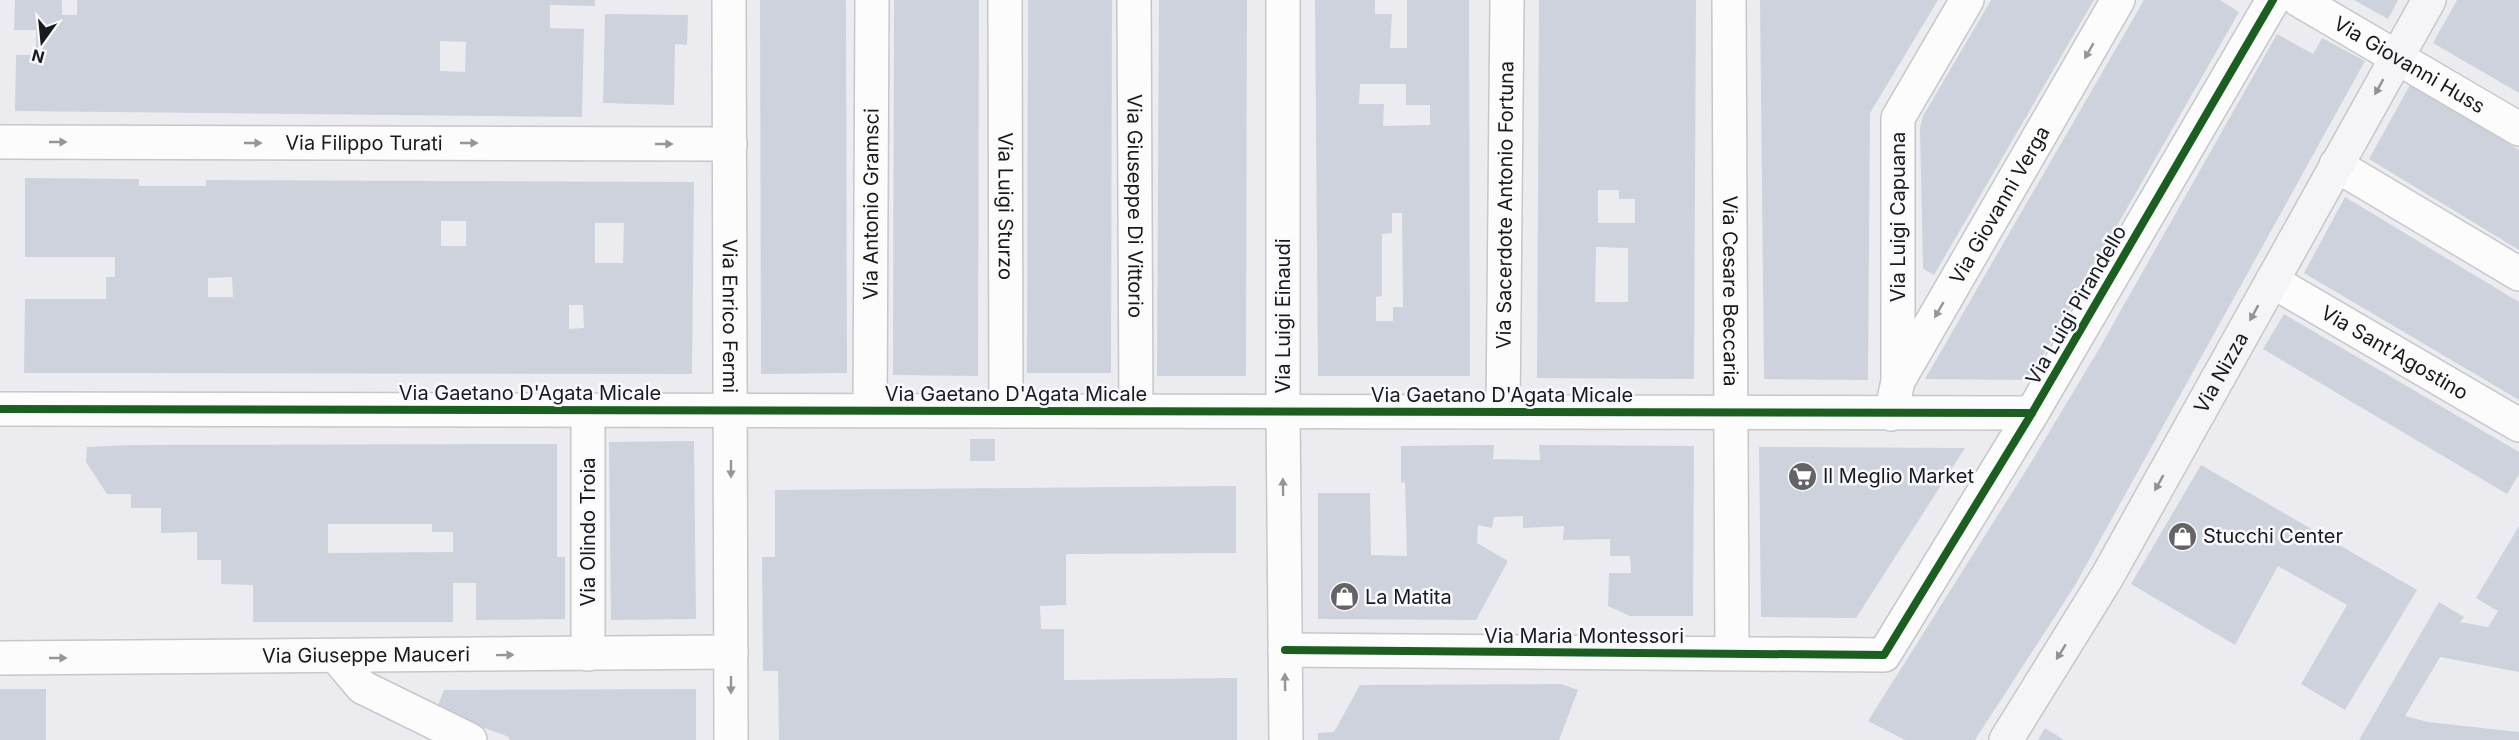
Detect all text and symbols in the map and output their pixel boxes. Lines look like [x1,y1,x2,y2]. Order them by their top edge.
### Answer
street label: Via Giovanni Huss [2329,11,2489,118]
north arrow [12,12,72,72]
one-way arrow [2083,43,2094,59]
text: N [30,45,47,68]
street label: Via Sacerdote Antonio Fortuna [1492,61,1518,349]
one-way arrow [2374,79,2384,96]
street label: Via Giuseppe Di Vittorio [1122,94,1148,318]
street label: Via Antonio Gramsci [859,108,883,300]
street label: Via Giovanni Verga [1945,122,2055,288]
street label: Via Filippo Turati [285,131,443,155]
street label: Via Luigi Sturzo [993,132,1018,280]
street label: Via Luigi Capuana [1886,132,1910,302]
one-way arrow [49,137,68,147]
one-way arrow [244,138,263,148]
one-way arrow [460,139,479,148]
one-way arrow [655,139,674,149]
street label: Via Cesare Beccaria [1718,195,1743,387]
street label: Via Luigi Pirandello [2021,221,2131,389]
street label: Via Luigi Einaudi [1271,238,1295,394]
street label: Via Enrico Fermi [718,239,742,393]
street label: Via Sant'Agostino [2317,300,2473,405]
one-way arrow [1933,302,1944,318]
one-way arrow [2249,305,2259,322]
street label: Via Nizza [2189,328,2253,417]
street label: Via Gaetano D'Agata Micale [399,381,661,405]
street label: Via Gaetano D'Agata Micale [885,382,1147,406]
street label: Via Gaetano D'Agata Micale [1371,383,1633,407]
street label: Via Olindo Troia [576,457,600,607]
one-way arrow [726,459,736,478]
supermarket icon: Il Meglio Market [1786,460,1818,492]
place label: Il Meglio Market [1823,464,1974,488]
one-way arrow [2154,475,2164,492]
one-way arrow [1278,477,1288,496]
shop icon: Stucchi Center [2166,520,2198,552]
place label: Stucchi Center [2203,524,2343,548]
shop icon: La Matita [1328,581,1360,613]
place label: La Matita [1365,585,1452,609]
street label: Via Maria Montessori [1484,624,1684,648]
street label: Via Giuseppe Mauceri [262,642,470,668]
one-way arrow [2055,644,2066,660]
one-way arrow [496,650,515,659]
one-way arrow [49,653,68,663]
one-way arrow [1280,672,1290,691]
one-way arrow [726,675,736,694]

